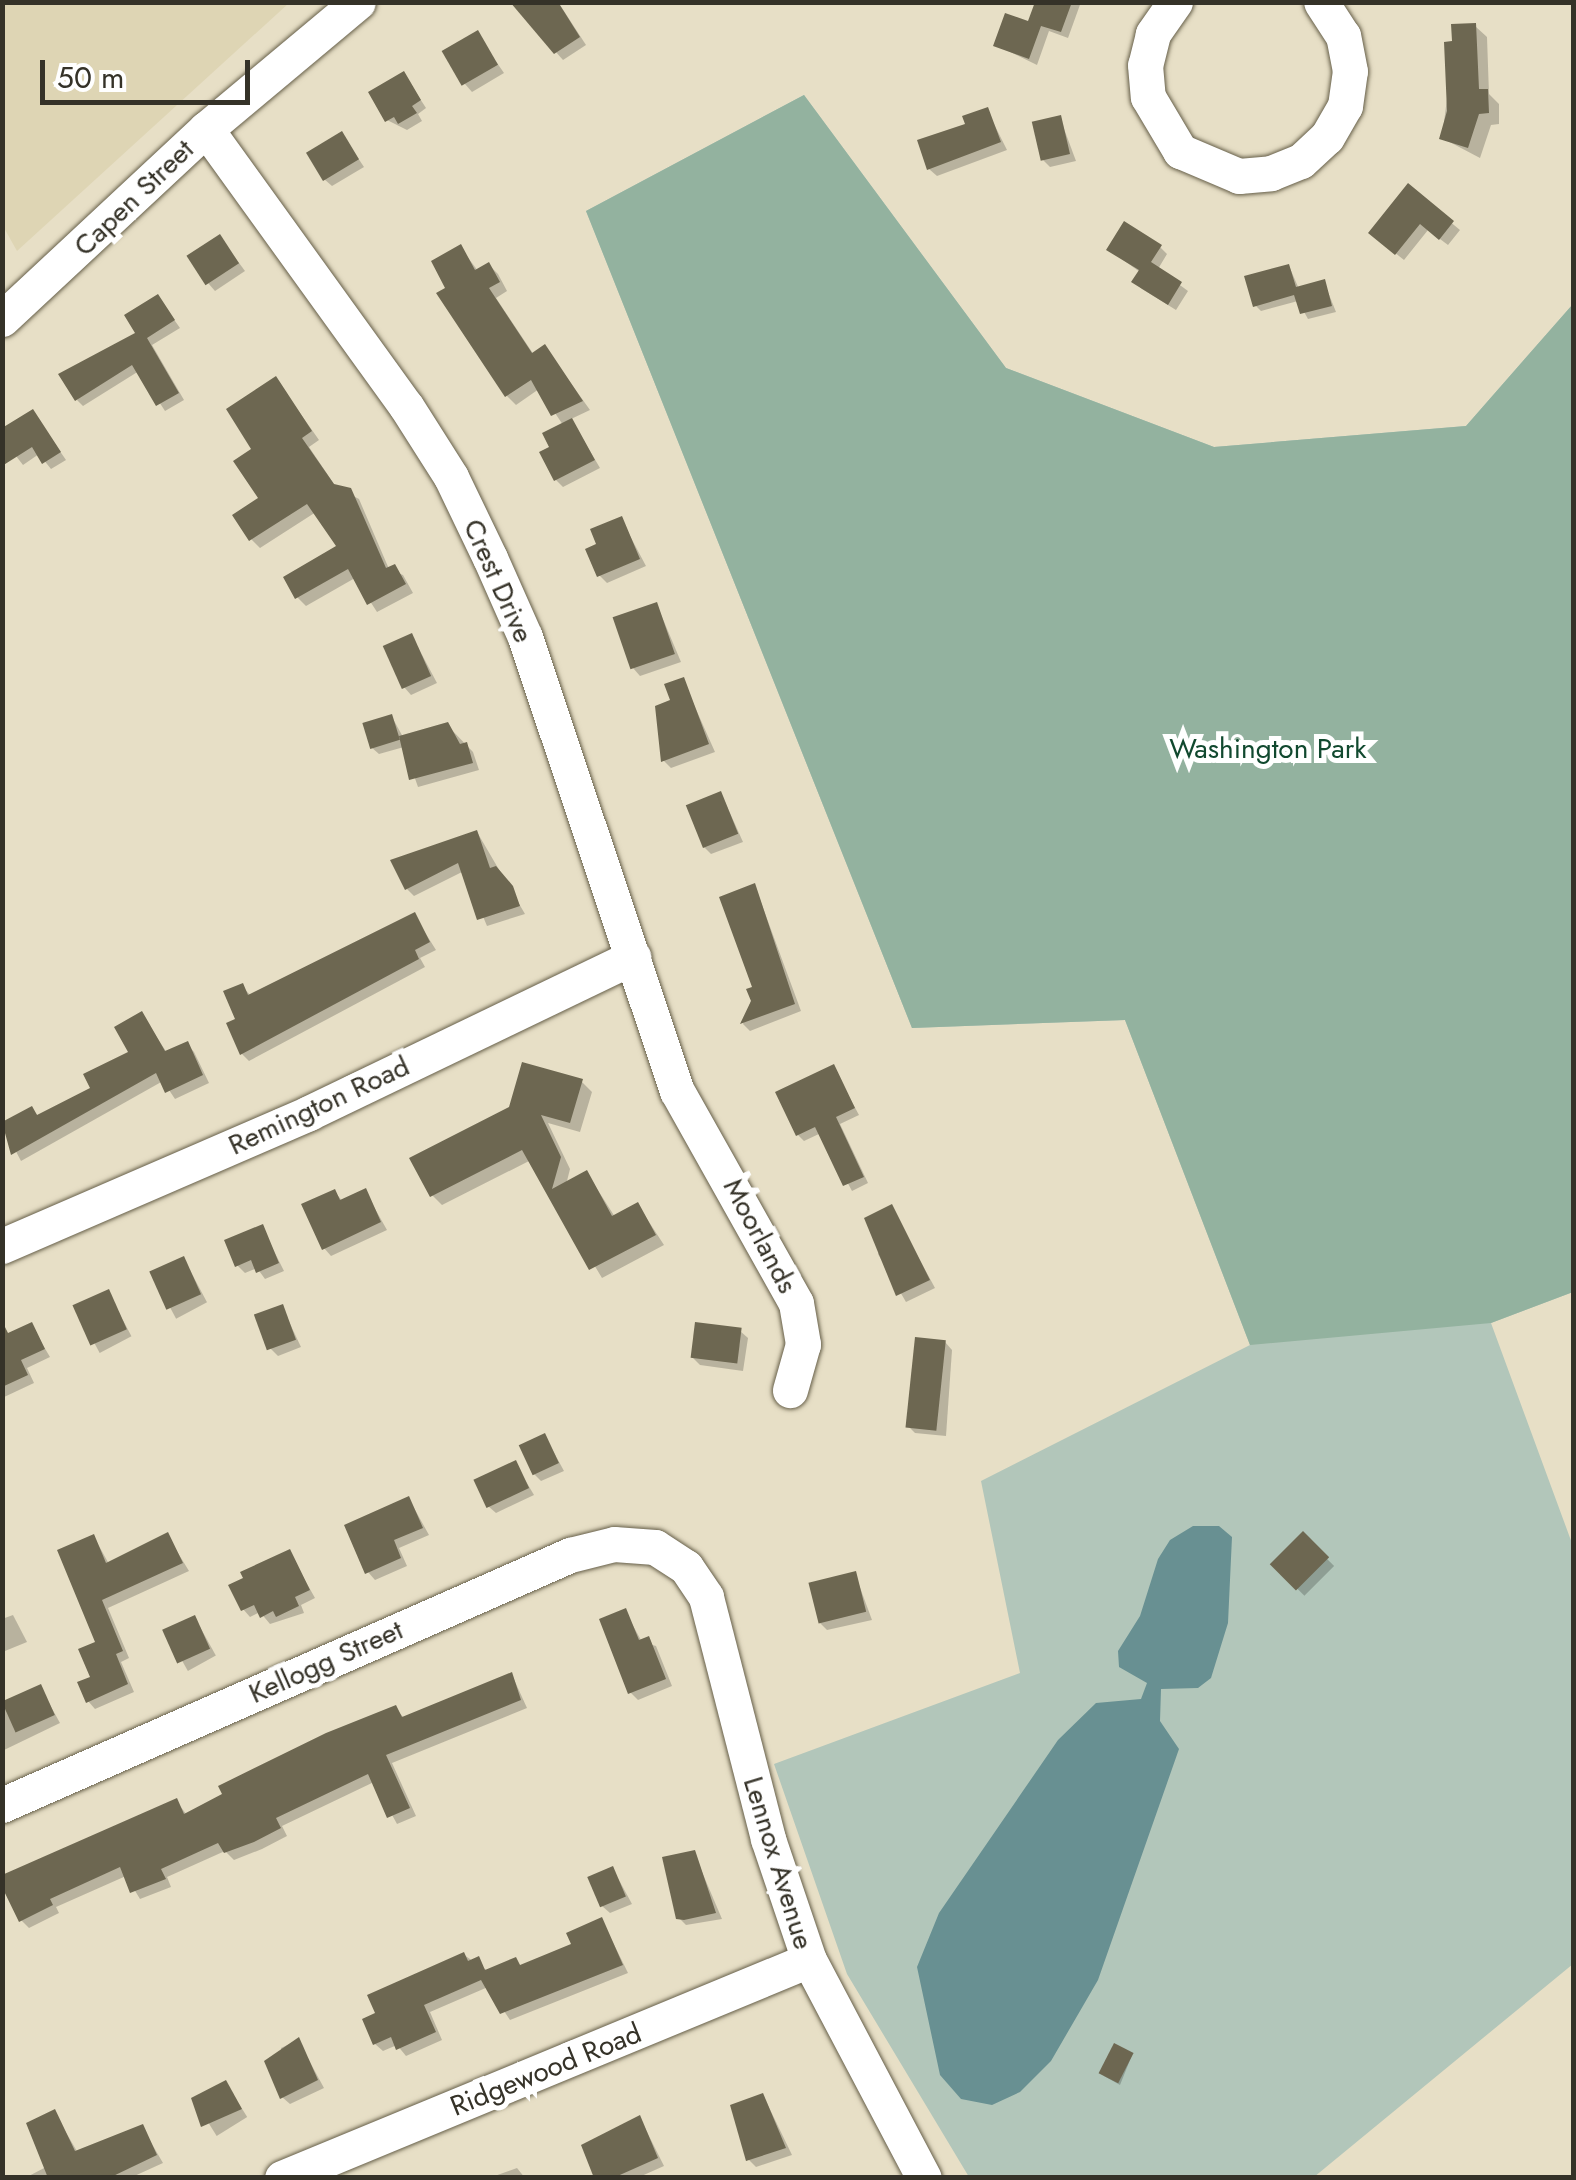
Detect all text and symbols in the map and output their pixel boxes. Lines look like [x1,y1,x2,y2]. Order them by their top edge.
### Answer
scale bar [45,40,255,102]
text: 50 m [57,56,124,99]
street label: Capen Street [67,133,201,263]
street label: Crest Drive [456,514,540,648]
park label: Washington Park [1169,732,1367,766]
street label: Remington Road [223,1049,415,1163]
street label: Moorlands [716,1173,804,1299]
street label: Kellogg Street [244,1613,408,1711]
street label: Lennox Avenue [736,1773,820,1953]
street label: Ridgewood Road [446,2016,646,2124]

